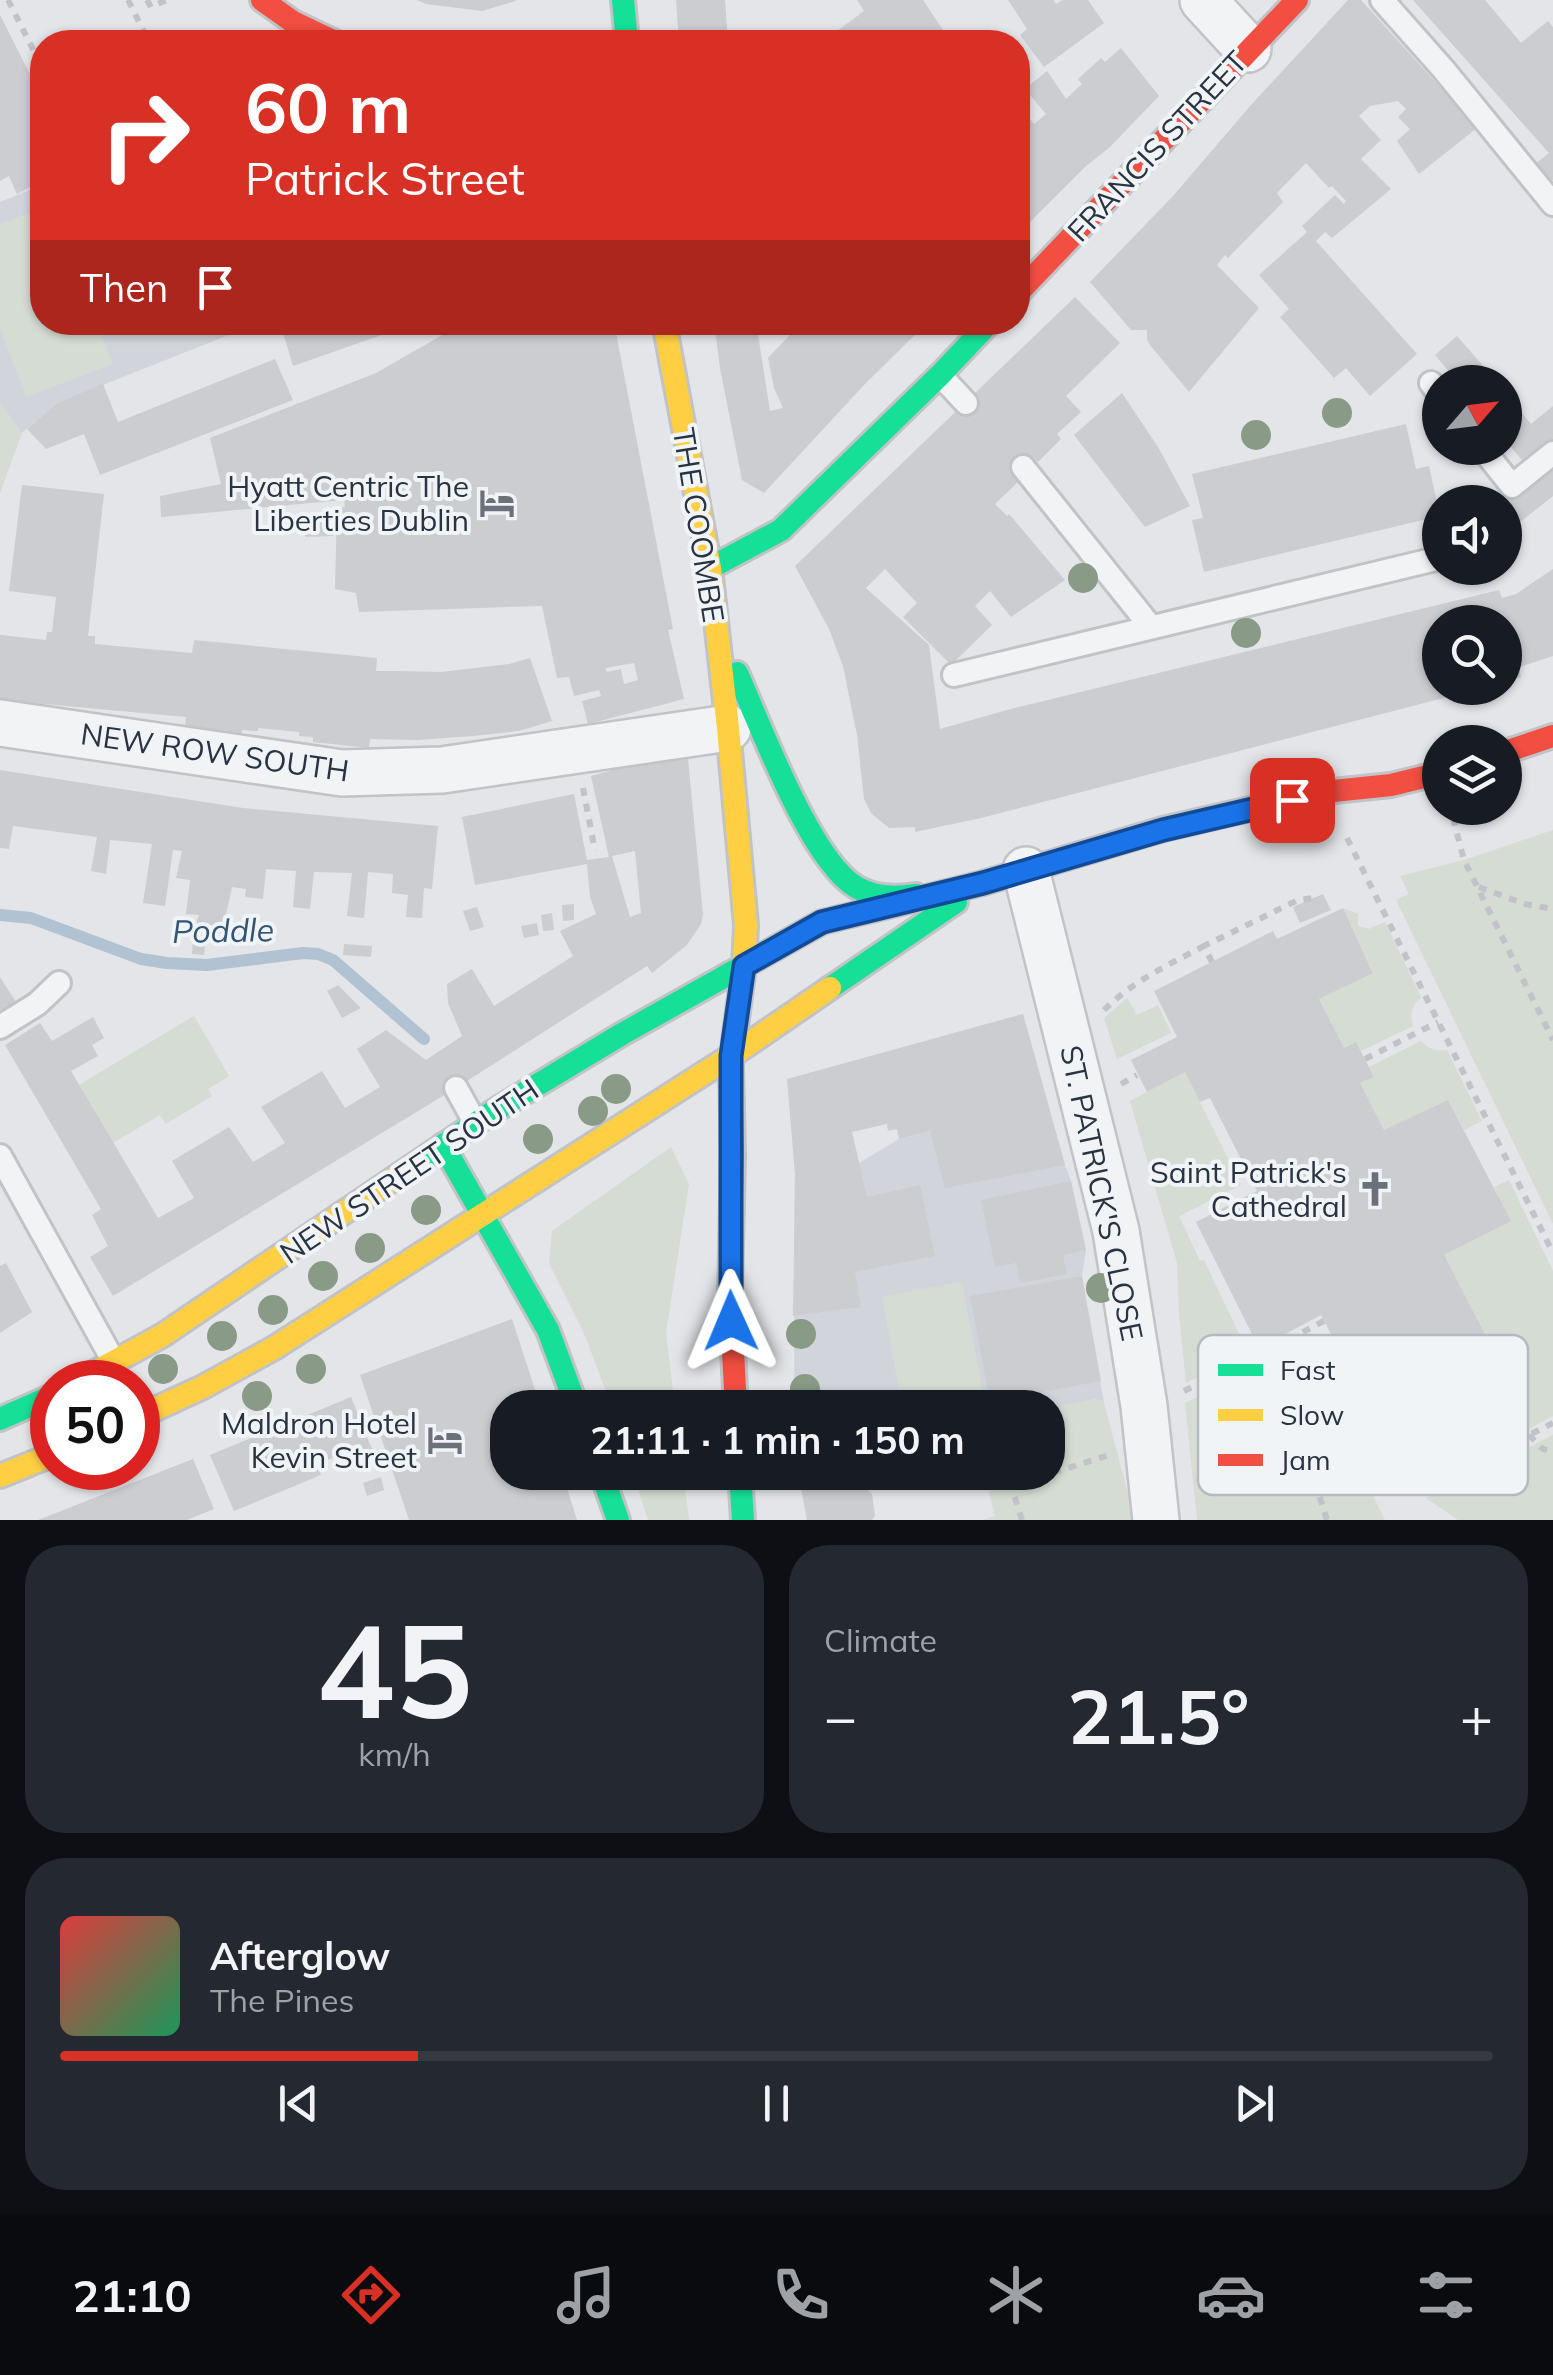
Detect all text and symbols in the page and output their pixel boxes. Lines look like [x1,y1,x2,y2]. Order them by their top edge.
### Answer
street label: FRANCIS STREET [1059,43,1255,249]
text: 60 m [245,63,411,151]
icon: right [80,70,210,200]
text: Patrick Street [245,150,525,206]
icon: arrive [188,260,243,315]
text: Then [80,264,168,312]
north arrow [1422,365,1522,465]
map controls [1422,365,1522,825]
street label: THE COOMBE [665,425,733,625]
place label: Hyatt Centric The Liberties Dublin [227,467,469,539]
hotel icon: Hyatt Centric The Liberties Dublin [478,484,516,522]
button: sound [1422,485,1522,585]
button: search [1422,605,1522,705]
street label: NEW ROW SOUTH [78,714,352,790]
button: layers [1422,725,1522,825]
pin [1250,758,1335,843]
icon: arrive [1265,773,1320,828]
water label: Poddle [172,909,274,951]
street label: ST. PATRICK'S CLOSE [1052,1042,1152,1344]
street label: NEW STREET SOUTH [272,1070,546,1272]
place label: Saint Patrick's Cathedral [1150,1153,1347,1225]
church icon: Saint Patrick's Cathedral [1356,1170,1394,1208]
position arrow [679,1269,783,1373]
legend [1198,1335,1528,1495]
text: Fast [1280,1352,1336,1387]
speed limit sign: 50 [30,1360,160,1490]
text: Slow [1280,1397,1344,1432]
place label: Maldron Hotel Kevin Street [221,1404,417,1476]
text: 21:11 · 1 min · 150 m [590,1416,965,1464]
hotel icon: Maldron Hotel Kevin Street [426,1421,464,1459]
text: Jam [1280,1442,1331,1477]
text: 45 [316,1587,473,1751]
text: Climate [824,1620,937,1660]
text: 21.5° [1067,1669,1250,1763]
text: − [824,1682,857,1751]
text: + [1460,1682,1493,1751]
text: km/h [358,1734,431,1774]
text: Afterglow [210,1932,390,1980]
text: The Pines [210,1980,354,2020]
icon: previous [271,2076,326,2131]
icon: pause [749,2076,804,2131]
icon: next [1227,2076,1282,2131]
icon: directions [336,2260,406,2330]
icon: music [551,2260,621,2330]
icon: phone [766,2260,836,2330]
icon: climate [981,2260,1051,2330]
icon: car [1196,2260,1266,2330]
icon: filters [1411,2260,1481,2330]
text: 21:10 [72,2267,192,2323]

